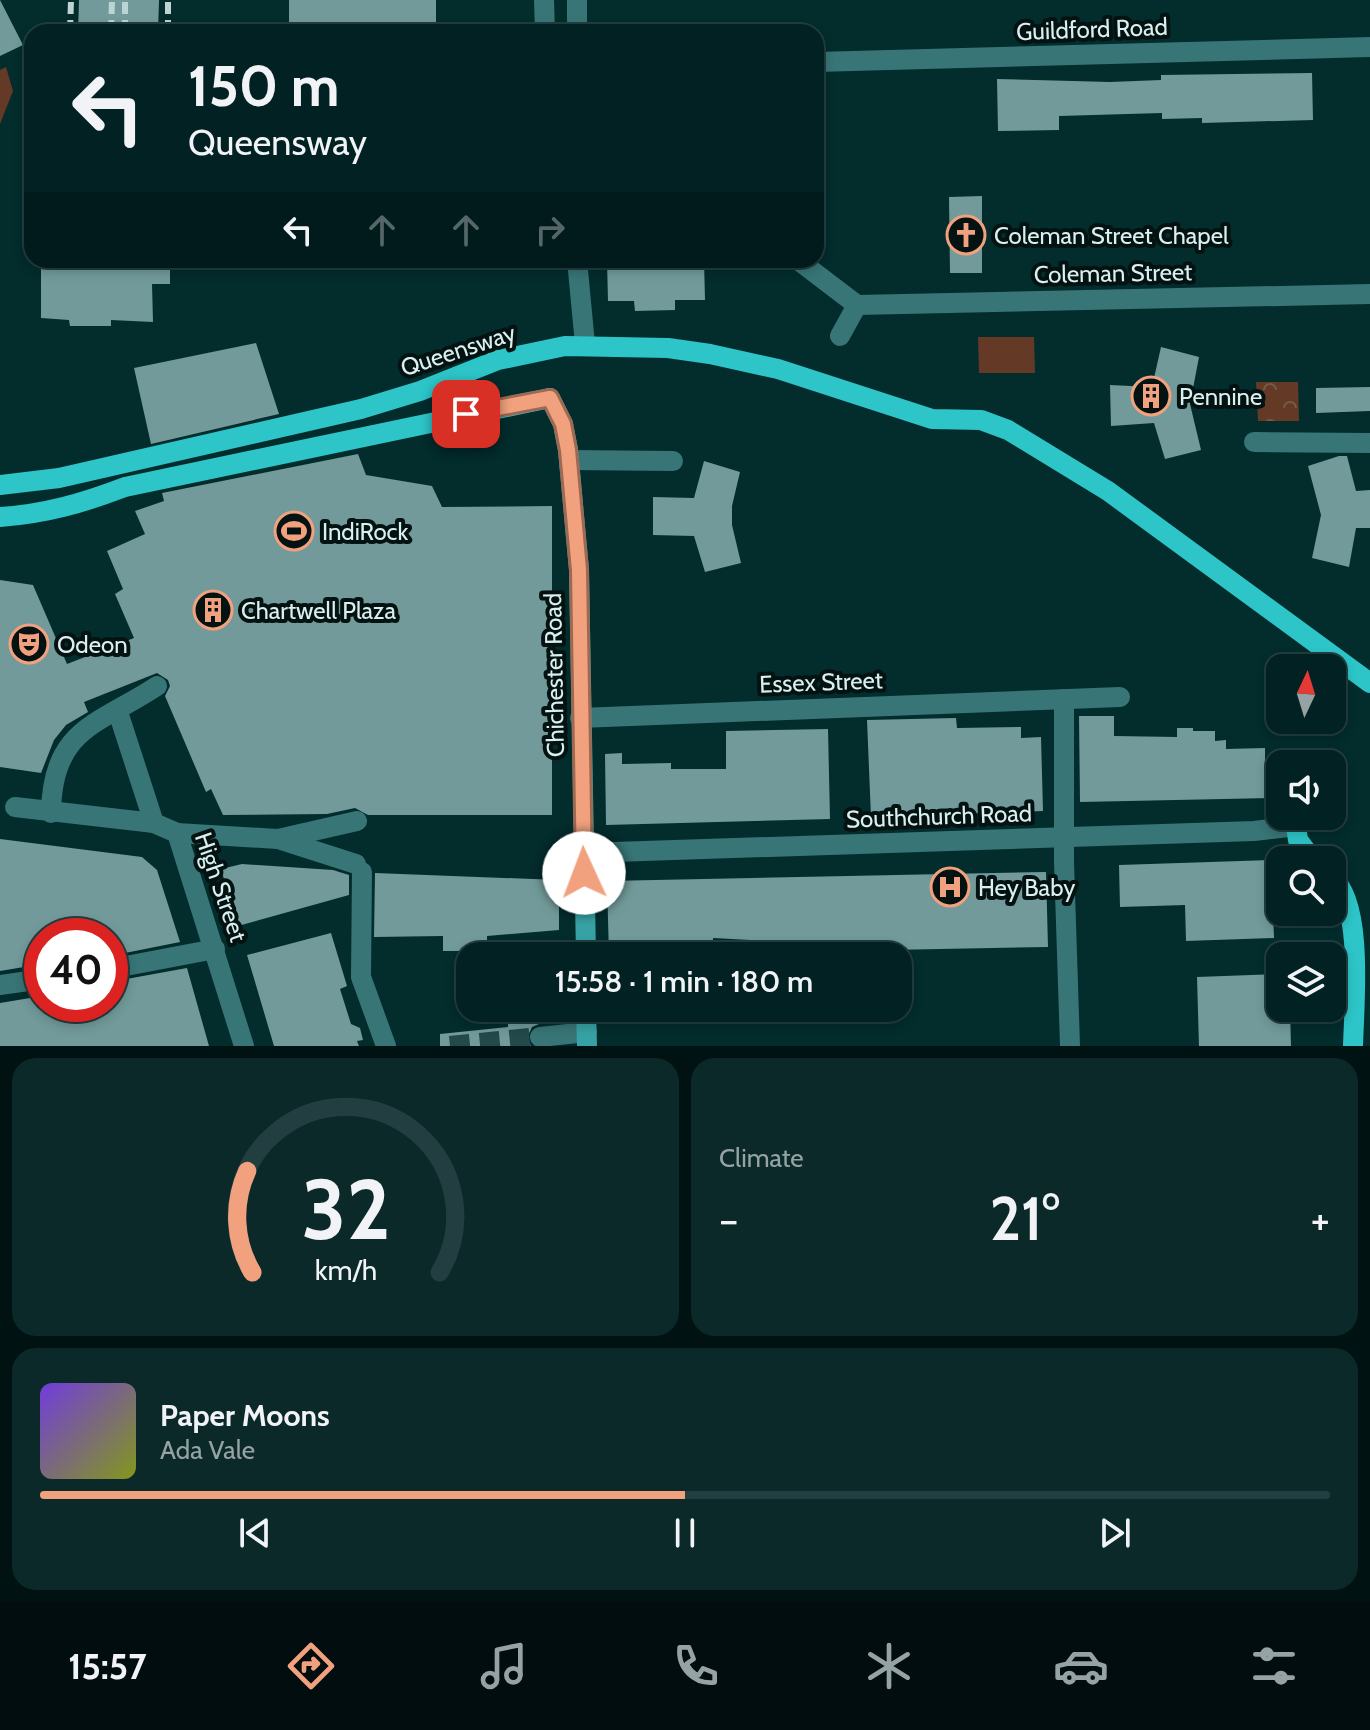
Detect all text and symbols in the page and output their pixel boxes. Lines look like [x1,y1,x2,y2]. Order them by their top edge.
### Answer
street label: Guildford Road [1016,12,1168,46]
text: 150 m [188,52,340,120]
icon: left [56,56,160,160]
text: Queensway [188,120,367,164]
icon: left [276,208,320,252]
icon: ahead [360,208,404,252]
icon: ahead [444,208,488,252]
icon: right [528,208,572,252]
church icon: Coleman Street Chapel [945,214,987,256]
place label: Coleman Street Chapel [994,221,1229,250]
street label: Coleman Street [1033,257,1193,289]
street label: Queensway [397,318,519,382]
building icon: Pennine [1130,375,1172,417]
pin [432,380,500,448]
place label: Pennine [1179,382,1262,411]
icon: arrive [444,392,488,436]
sports icon: IndiRock [273,510,315,552]
place label: IndiRock [322,517,409,546]
building icon: Chartwell Plaza [192,589,234,631]
street label: Chichester Road [538,593,570,757]
place label: Chartwell Plaza [241,596,396,625]
theatre icon: Odeon [8,623,50,665]
place label: Odeon [57,630,128,659]
north arrow [1266,654,1346,734]
map controls [1266,654,1346,1022]
street label: Essex Street [759,665,883,699]
button: sound [1266,750,1346,830]
street label: Southchurch Road [846,798,1032,834]
street label: High Street [189,828,253,946]
position arrow [542,831,626,915]
button: search [1266,846,1346,926]
hospital icon: Hey Baby [929,866,971,908]
place label: Hey Baby [978,873,1075,902]
speed limit sign: 40 [24,918,128,1022]
button: layers [1266,942,1346,1022]
text: 15:58 · 1 min · 180 m [555,963,813,1000]
text: Climate [719,1142,804,1174]
text: 32 [301,1159,390,1260]
text: 21° [989,1182,1060,1255]
text: − [719,1193,738,1246]
text: + [1311,1193,1330,1246]
text: km/h [314,1252,377,1287]
text: Paper Moons [160,1397,330,1434]
text: Ada Vale [160,1434,255,1466]
icon: previous [233,1511,277,1555]
icon: pause [663,1511,707,1555]
icon: next [1093,1511,1137,1555]
icon: directions [283,1638,339,1694]
icon: music [476,1638,532,1694]
icon: phone [668,1638,724,1694]
icon: climate [861,1638,917,1694]
icon: car [1053,1638,1109,1694]
icon: filters [1246,1638,1302,1694]
text: 15:57 [68,1644,147,1688]

